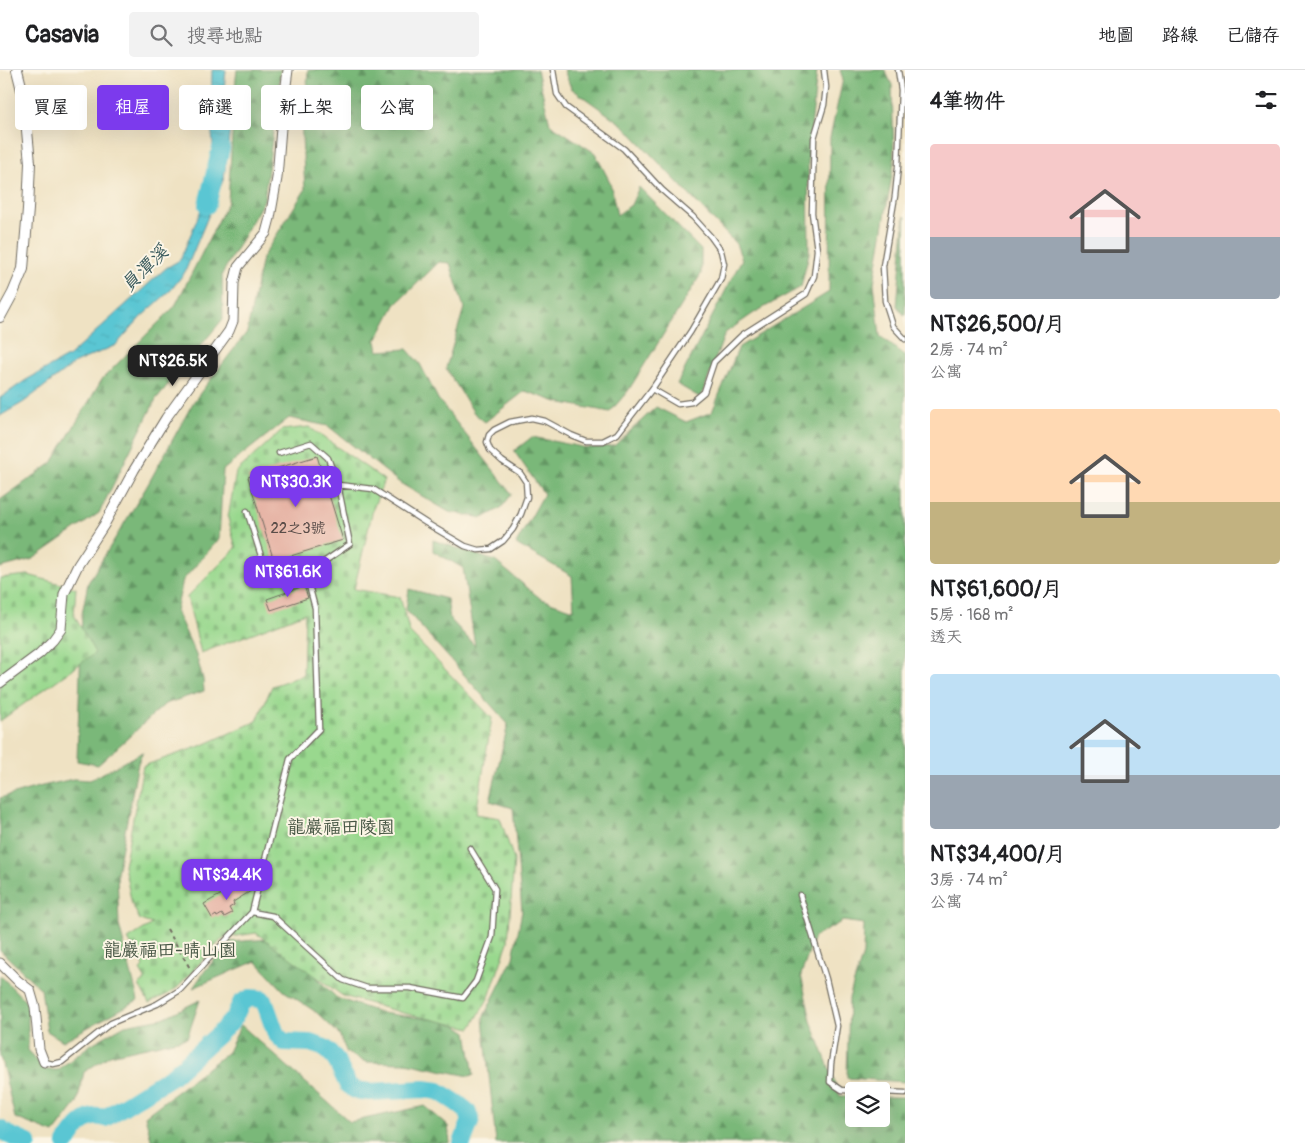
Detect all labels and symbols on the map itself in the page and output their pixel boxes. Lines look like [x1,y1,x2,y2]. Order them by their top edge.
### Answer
water label: 員潭溪 [116,239,174,297]
pin: NT$26.5K [121,344,225,387]
pin: NT$30.3K [244,466,348,508]
house number: 22之3號 [270,519,326,538]
pin: NT$61.6K [236,556,340,598]
park label: 龍巖福田陵園 [287,816,395,839]
pin: NT$34.4K [175,858,279,901]
park label: 龍巖福田-晴山園 [103,939,237,962]

